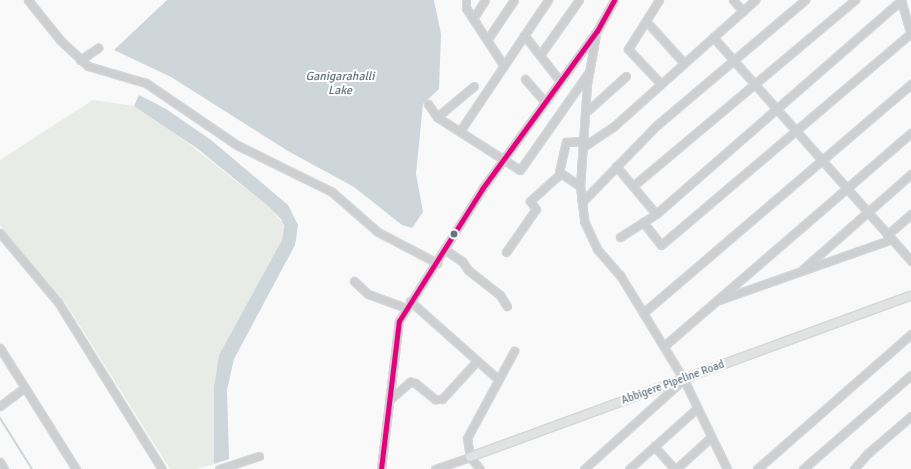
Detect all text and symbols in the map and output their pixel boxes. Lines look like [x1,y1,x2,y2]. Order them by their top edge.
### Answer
water label: Ganigarahalli Lake [305,70,375,98]
unlabelled marker [449,229,459,239]
street label: Abbigere Pipeline Road [620,358,726,408]

